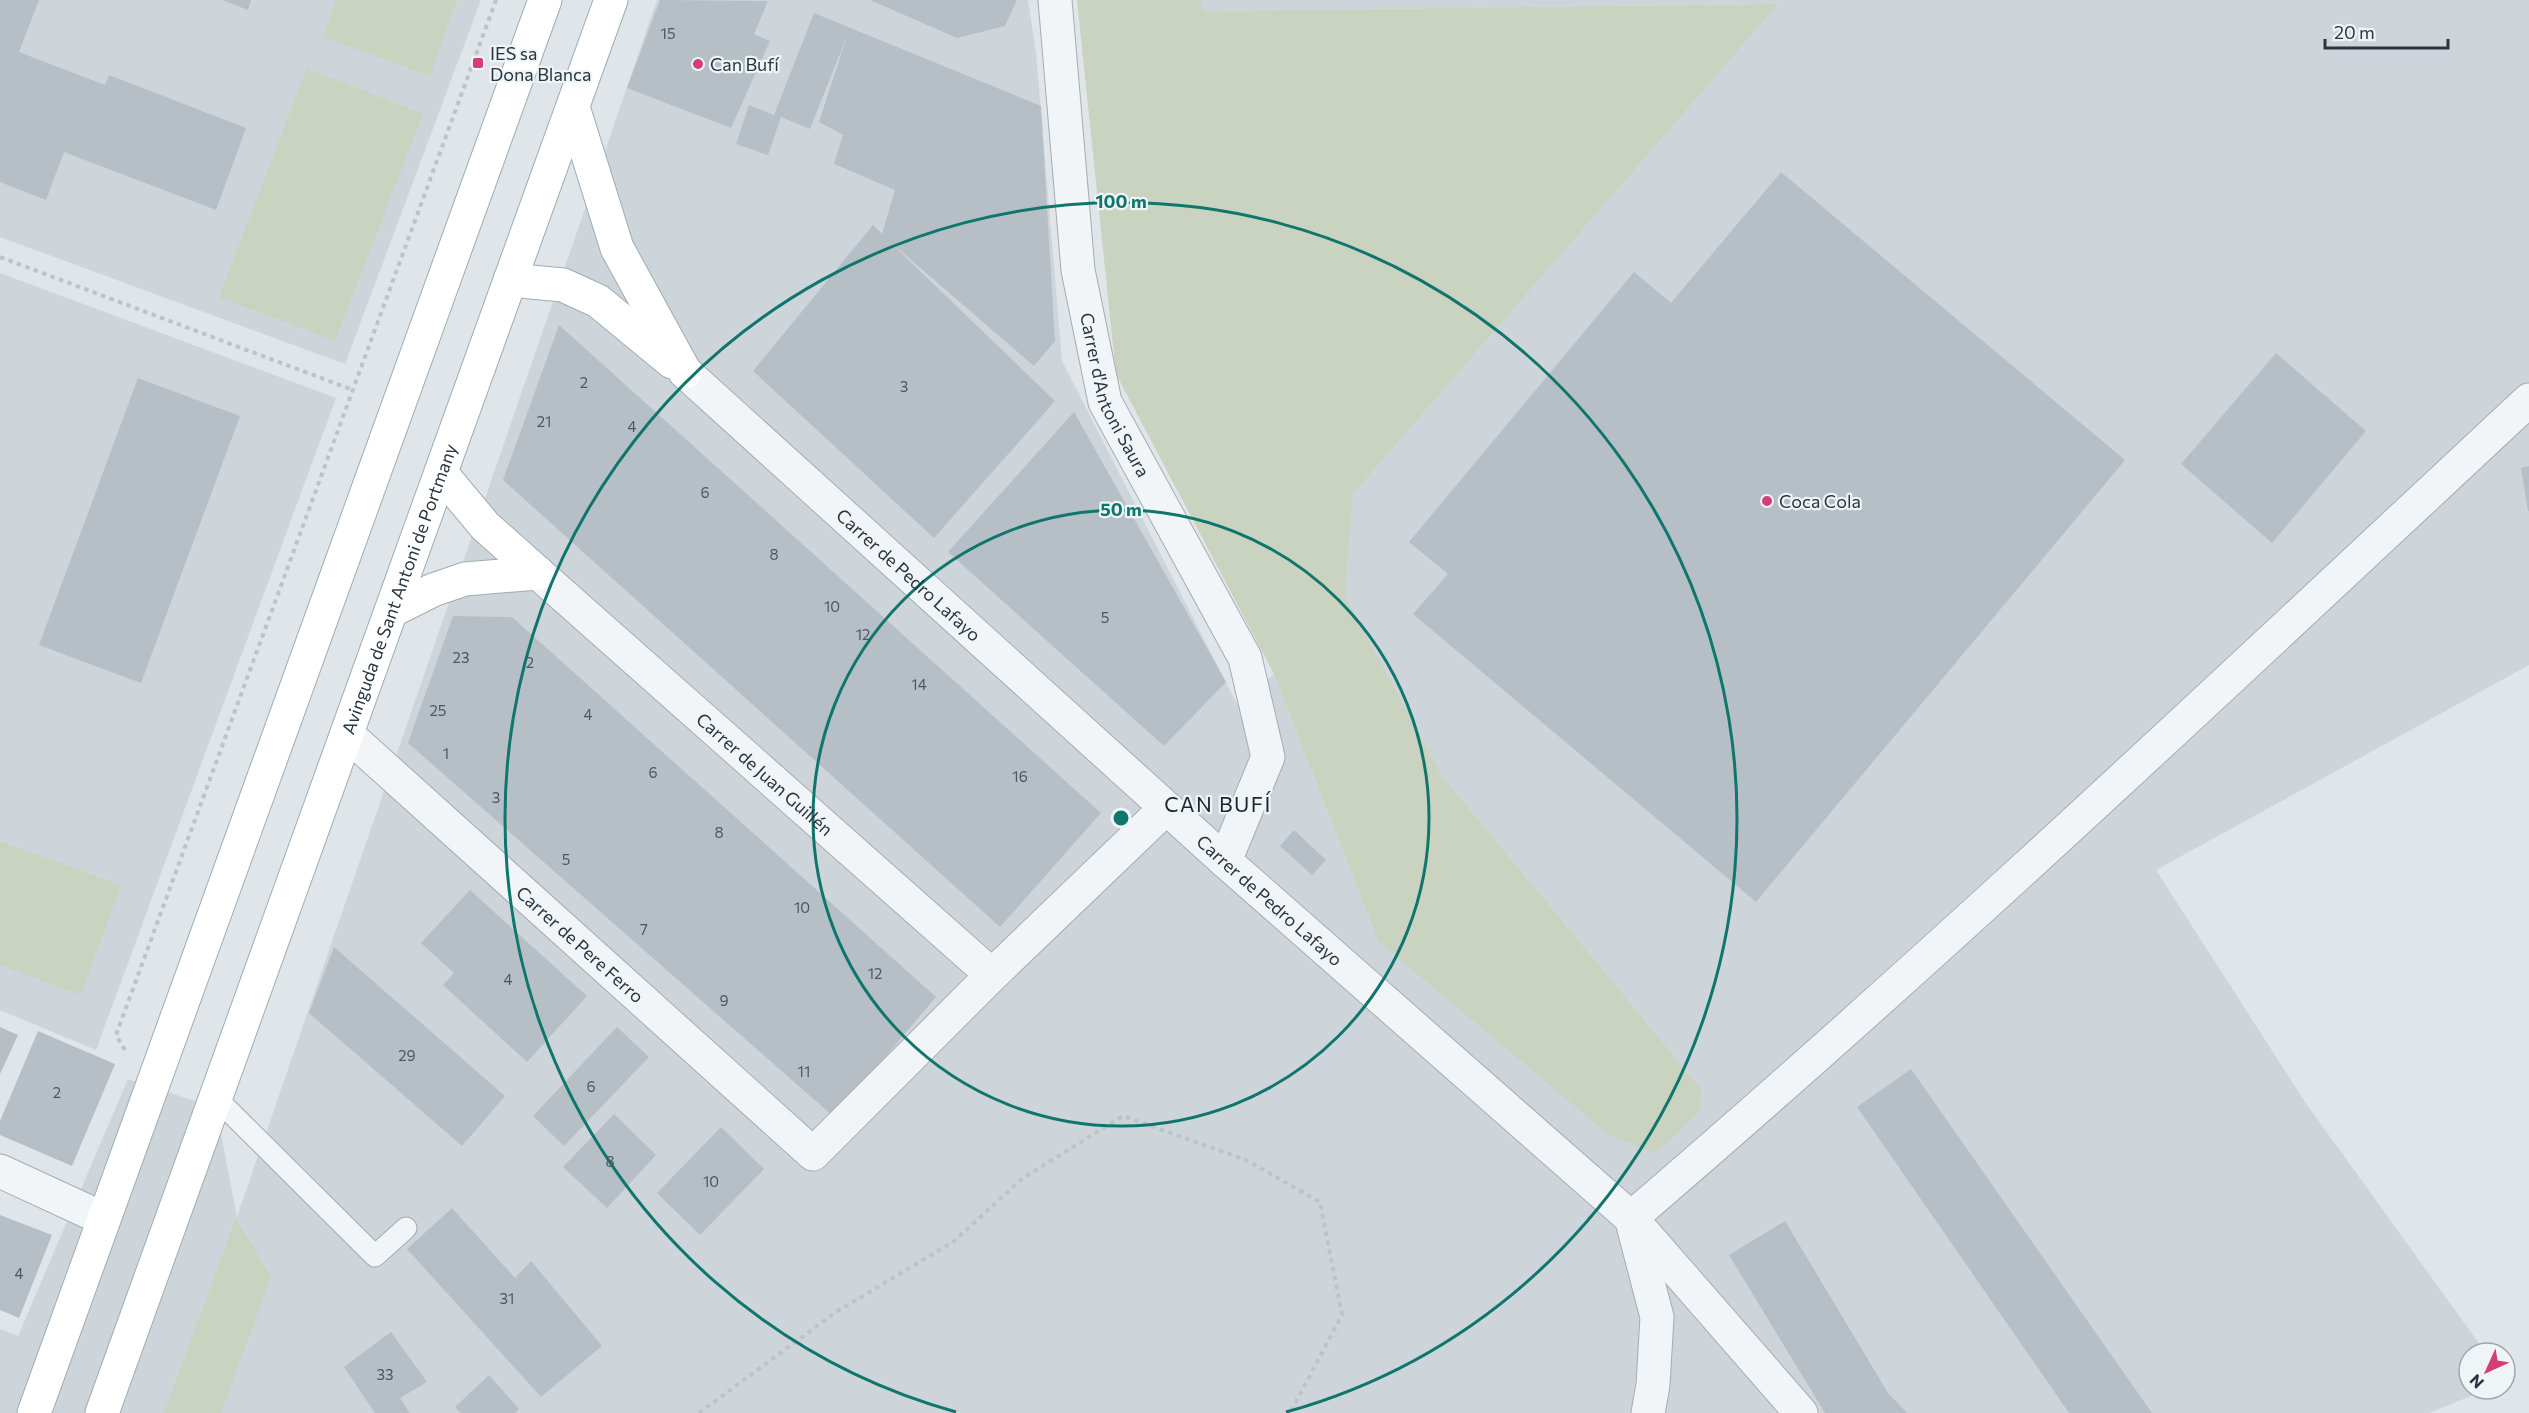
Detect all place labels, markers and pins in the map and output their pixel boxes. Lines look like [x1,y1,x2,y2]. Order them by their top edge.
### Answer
place label: IES sa Dona Blanca [490,42,591,85]
place label: Can Bufí [710,53,780,75]
marker: IES sa Dona Blanca [471,56,485,70]
marker: Can Bufí [691,57,705,71]
place label: Coca Cola [1779,490,1861,512]
marker: Coca Cola [1760,494,1774,508]
centre of rings [1111,808,1131,828]

